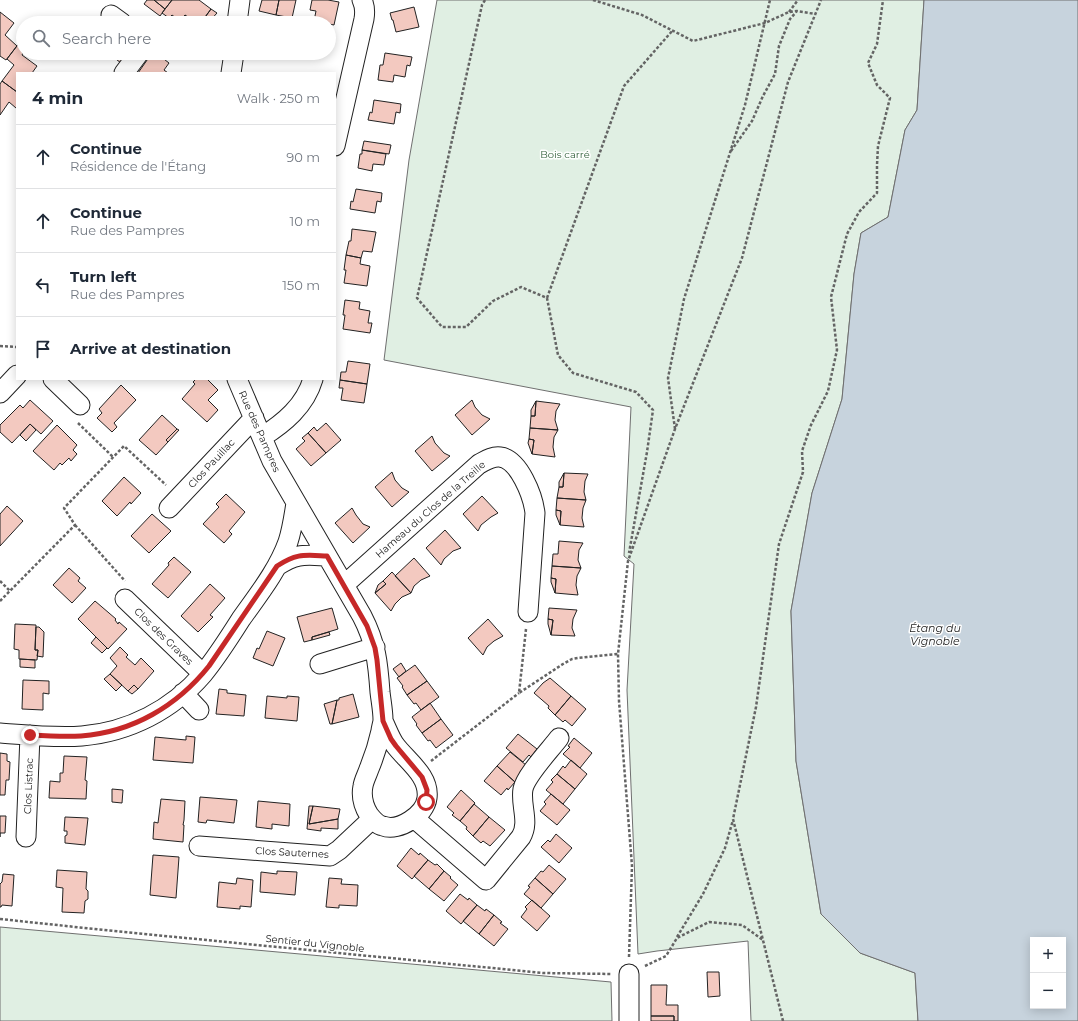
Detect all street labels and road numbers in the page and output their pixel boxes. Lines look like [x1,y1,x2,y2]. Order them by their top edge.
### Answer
street label: Rue des Pampres [236,388,283,474]
street label: Clos Pauillac [185,436,238,491]
street label: Hameau du Clos de la Treille [373,458,488,561]
street label: Clos des Graves [131,605,196,668]
street label: Clos Listrac [21,757,36,814]
street label: Clos Sauternes [255,844,329,861]
street label: Sentier du Vignoble [265,932,365,955]

